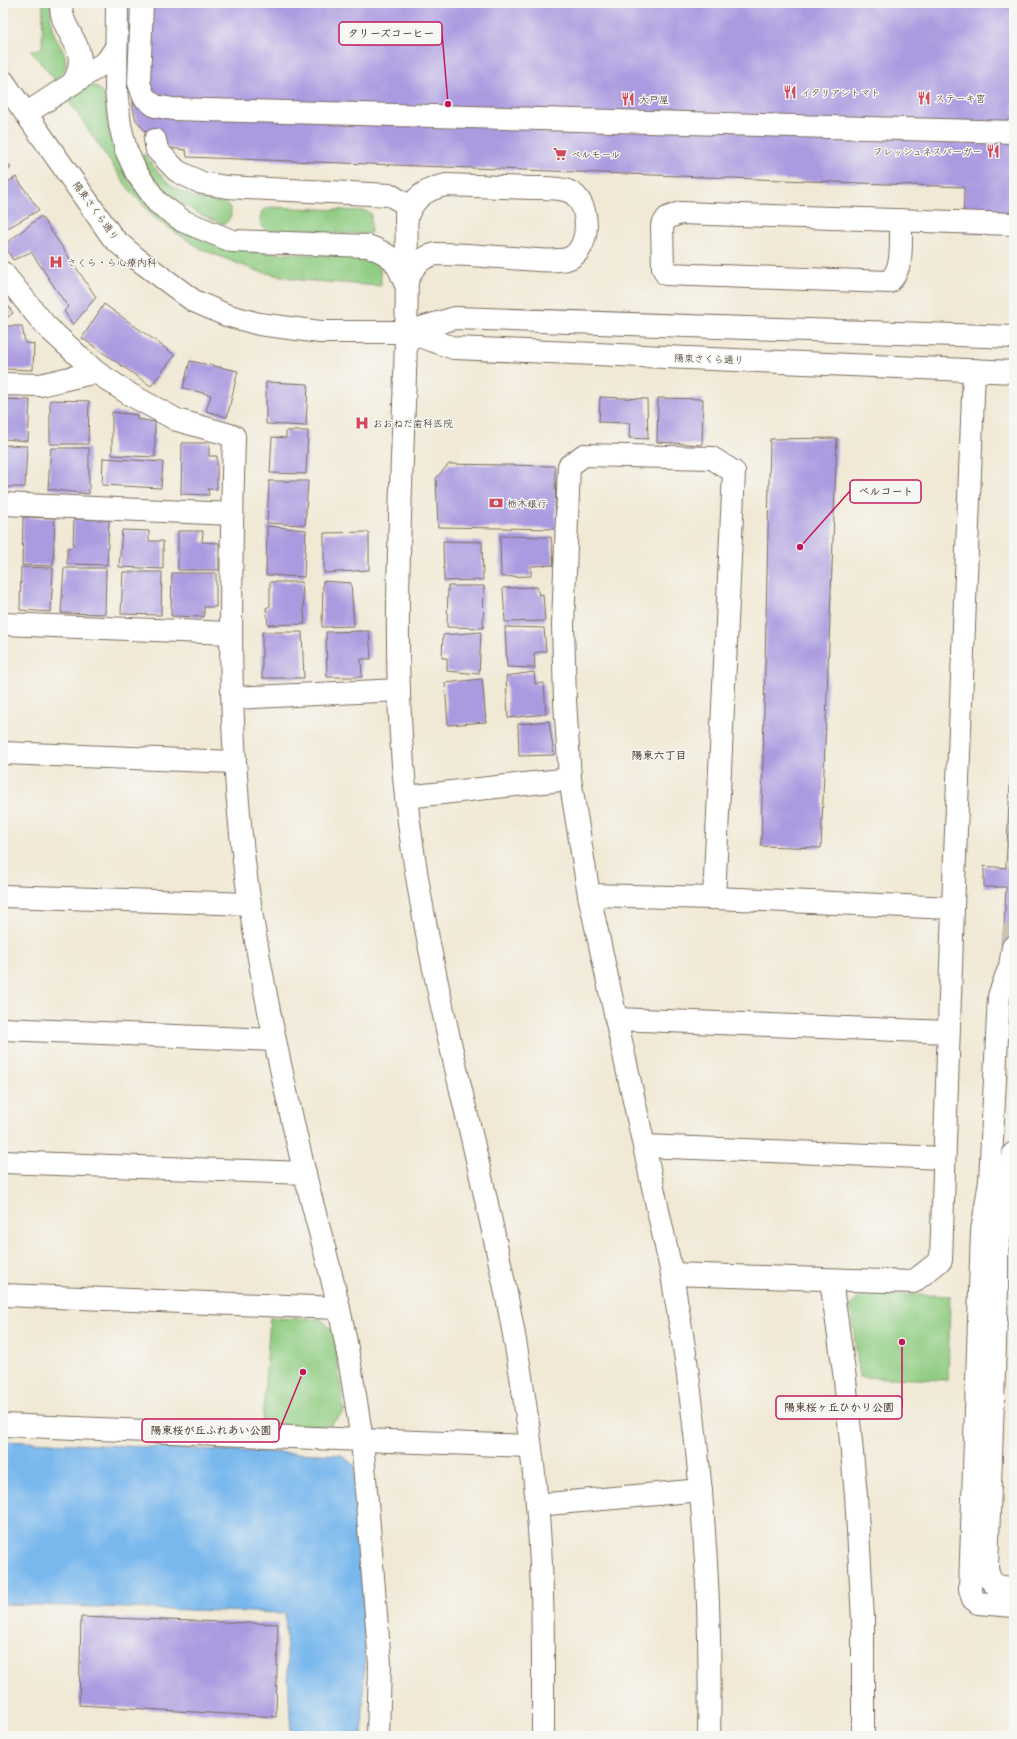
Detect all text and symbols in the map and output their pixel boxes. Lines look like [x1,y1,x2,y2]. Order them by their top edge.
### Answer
callout: タリーズコーヒー [339,22,442,45]
text: タリーズコーヒー [348,26,434,41]
restaurant icon: イタリアントマト [782,84,798,100]
place label: イタリアントマト [801,86,880,99]
restaurant icon: ステーキ宮 [916,90,932,106]
restaurant icon: 大戸屋 [620,91,636,107]
place label: ステーキ宮 [935,92,986,105]
place label: 大戸屋 [639,93,669,106]
restaurant icon: フレッシュネスバーガー [985,143,1001,159]
place label: フレッシュネスバーガー [873,145,982,158]
supermarket icon: ベルモール [552,146,568,162]
place label: ベルモール [571,148,620,161]
street label: 陽東さくら通り [70,179,122,243]
hospital icon: さくら・ら心療内科 [48,254,64,270]
place label: さくら・ら心療内科 [67,256,157,269]
street label: 陽東さくら通り [674,351,744,367]
hospital icon: おおねだ歯科医院 [354,415,370,431]
place label: おおねだ歯科医院 [373,417,453,430]
callout: ベルコート [850,480,921,503]
text: ベルコート [859,484,914,499]
bank icon: 栃木銀行 [488,495,504,511]
place label: 栃木銀行 [507,497,547,510]
district label: 陽東六丁目 [632,748,687,763]
callout: 陽東桜ヶ丘ひかり公園 [776,1396,902,1419]
text: 陽東桜ヶ丘ひかり公園 [784,1400,894,1415]
callout: 陽東桜が丘ふれあい公園 [142,1419,279,1442]
text: 陽東桜が丘ふれあい公園 [151,1423,272,1438]

